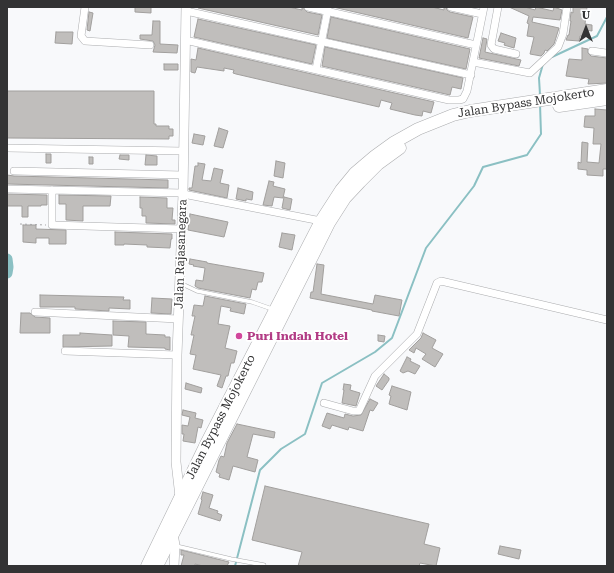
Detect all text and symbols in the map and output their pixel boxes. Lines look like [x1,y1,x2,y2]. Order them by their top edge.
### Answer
north arrow [566,8,606,48]
text: U [582,9,590,22]
street label: Jalan Bypass Mojokerto [457,85,595,121]
street label: Jalan Rajasanegara [172,199,190,309]
place label: Puri Indah Hotel [247,329,348,343]
marker: Puri Indah Hotel [234,331,244,341]
street label: Jalan Bypass Mojokerto [183,352,259,482]

